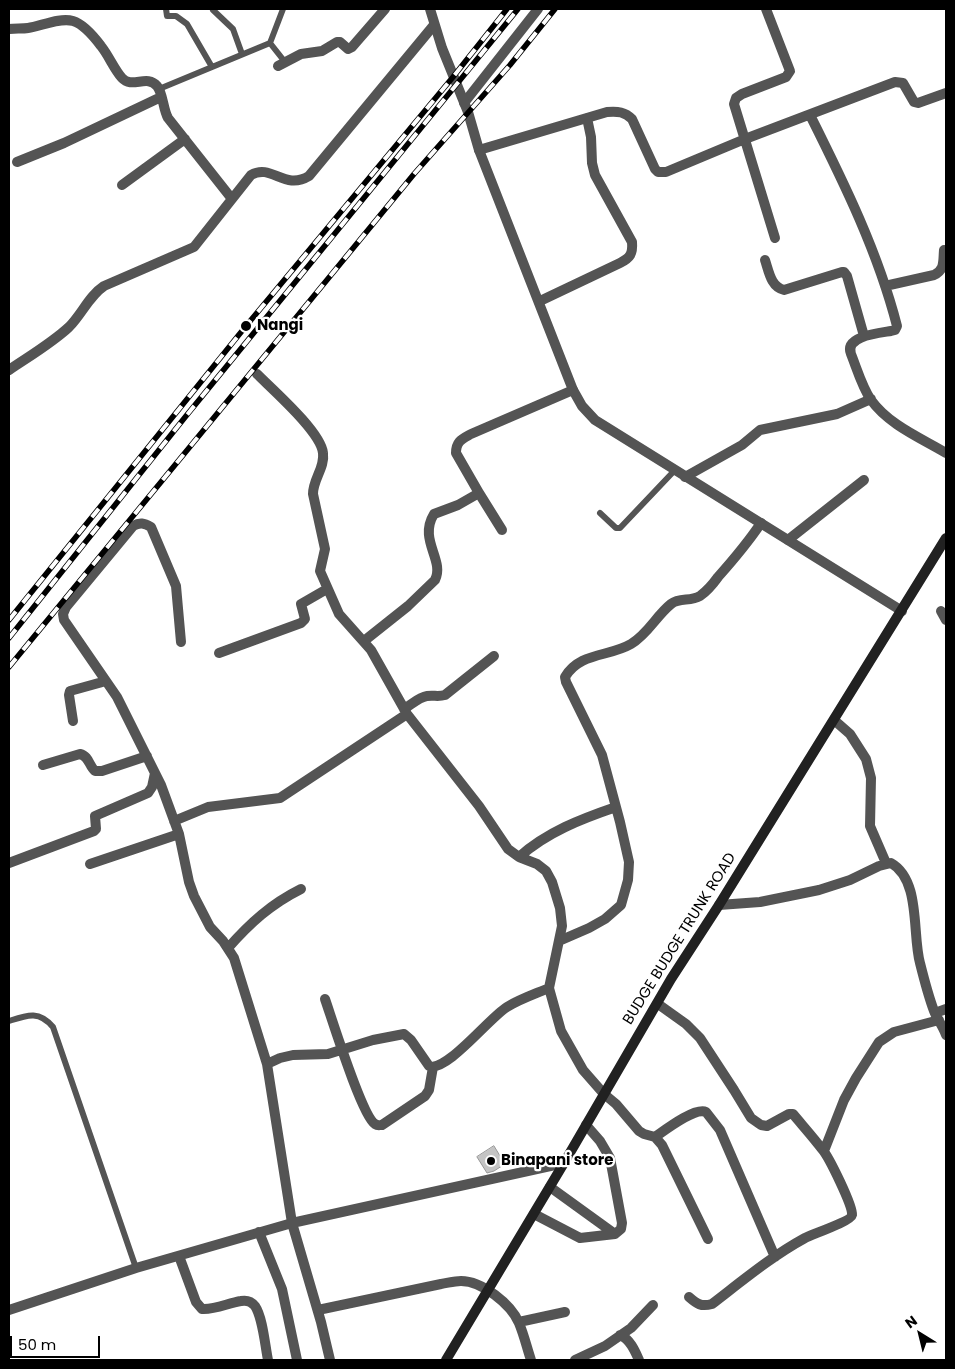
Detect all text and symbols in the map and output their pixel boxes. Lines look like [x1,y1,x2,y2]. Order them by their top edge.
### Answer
place label: Nangi [257,317,303,335]
marker: Nangi [239,319,253,333]
street label: BUDGE BUDGE TRUNK ROAD [620,850,740,1028]
place label: Binapani store [501,1152,613,1170]
marker: Binapani store [485,1155,497,1167]
north arrow [895,1309,945,1359]
text: N [901,1311,921,1333]
scale bar [12,1326,102,1358]
text: 50 m [18,1334,56,1355]

